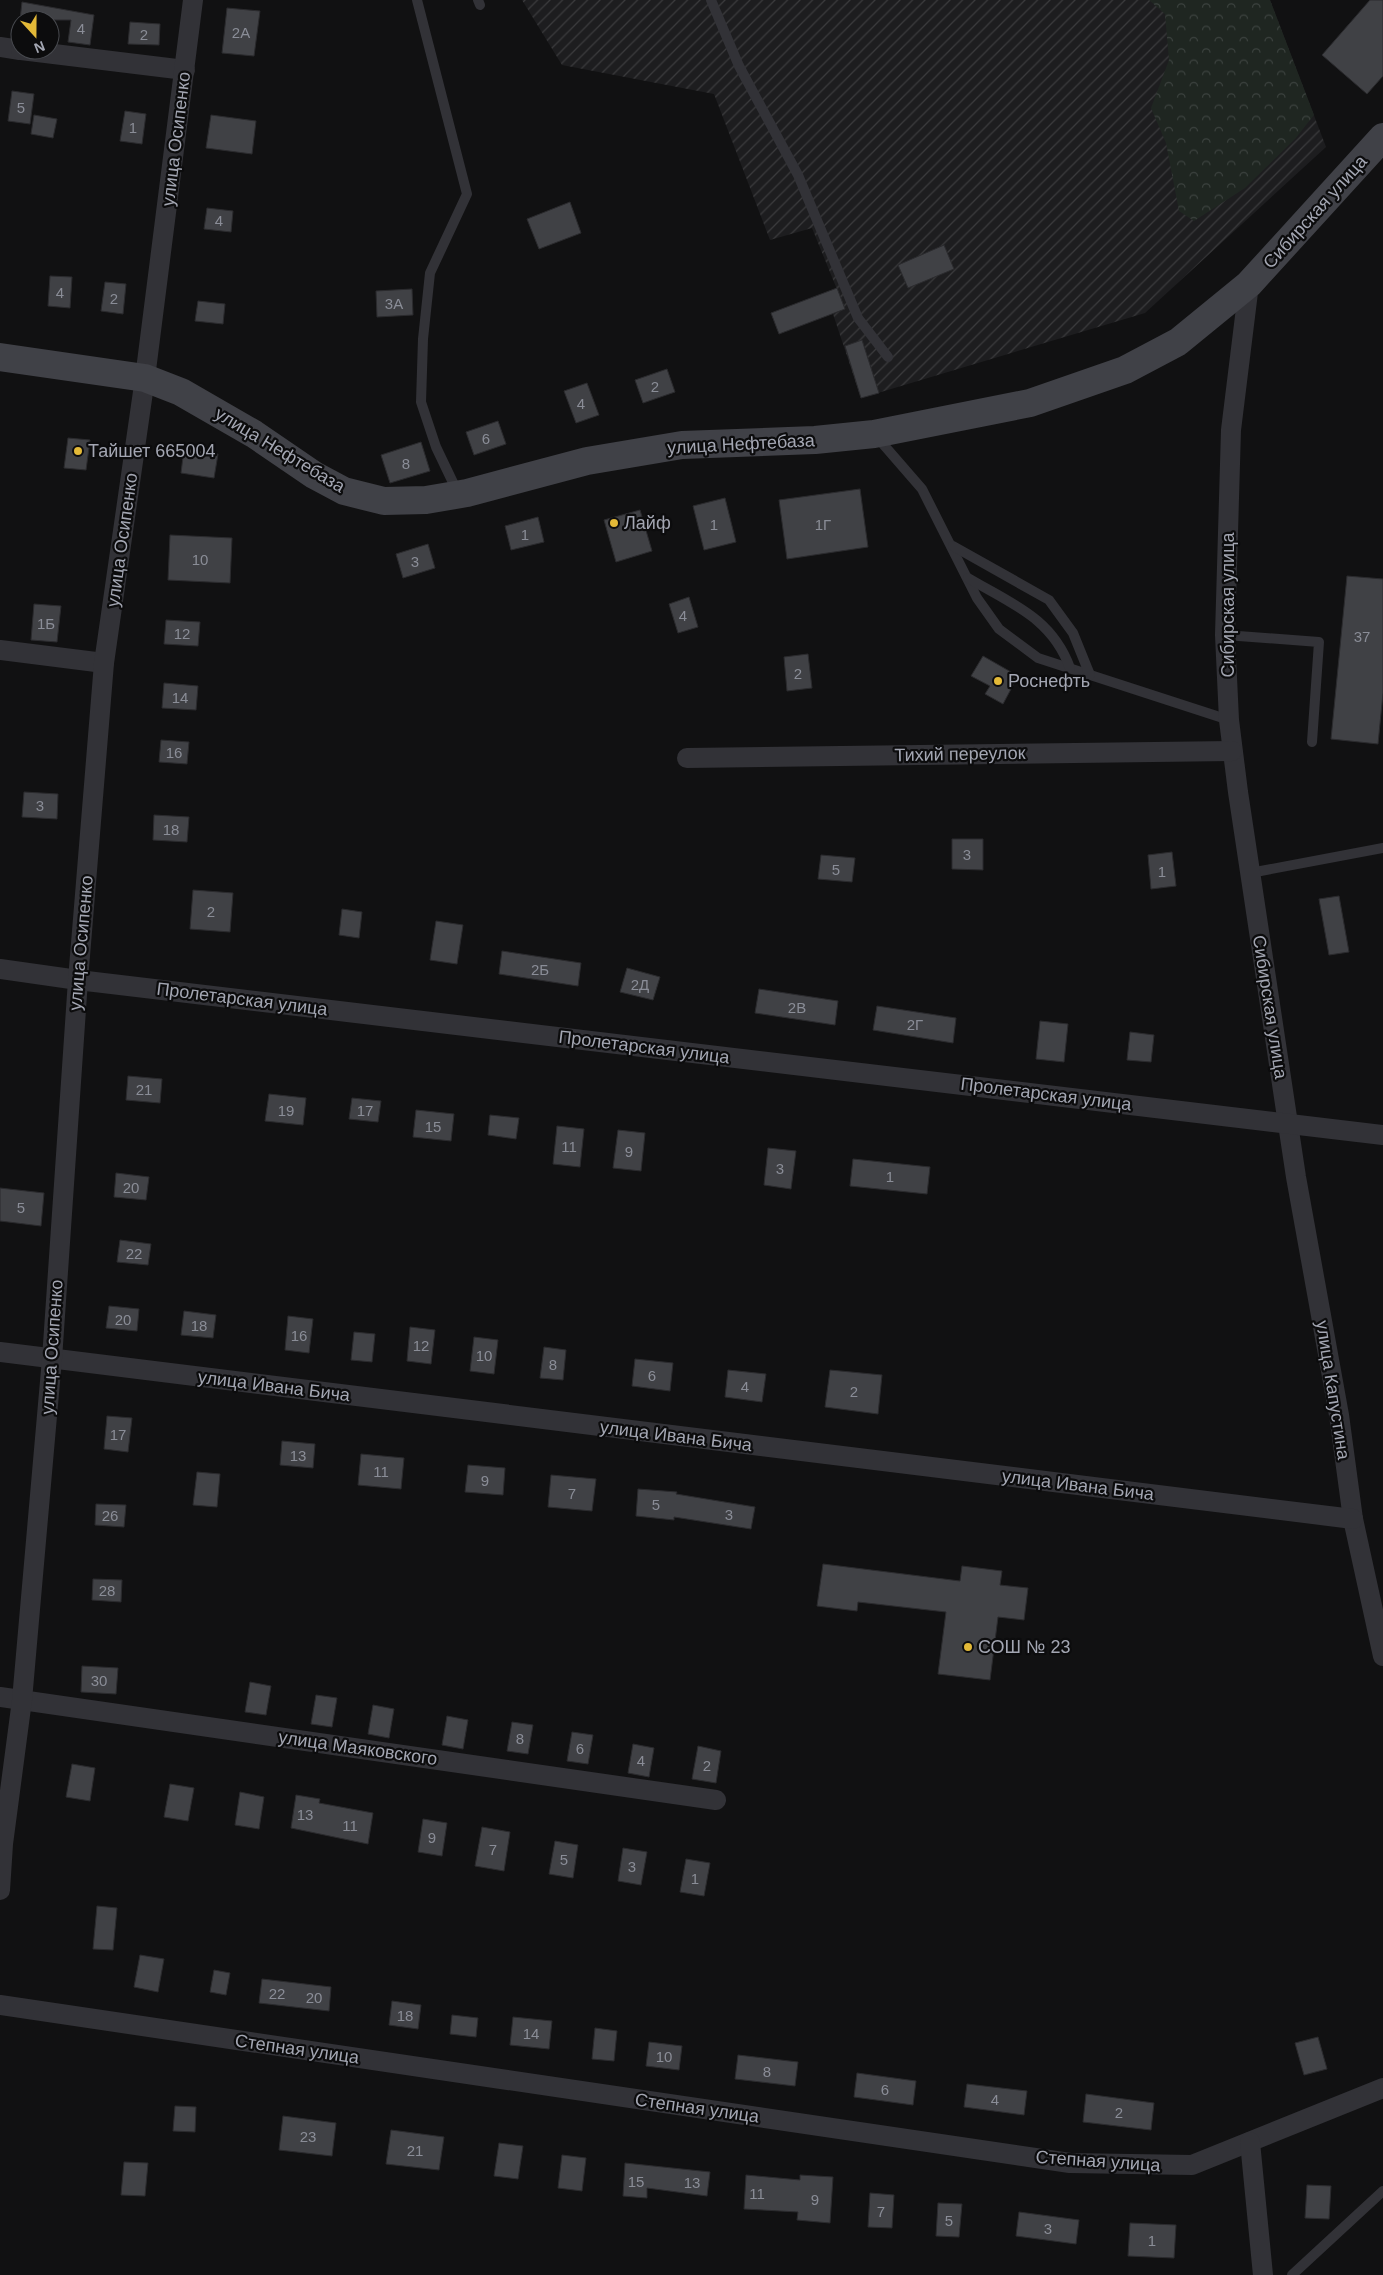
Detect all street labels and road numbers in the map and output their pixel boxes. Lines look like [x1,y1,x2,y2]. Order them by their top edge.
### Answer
street label: улица Осипенко [158,71,194,207]
street label: Сибирская улица [1259,151,1372,273]
street label: улица Нефтебаза [212,403,349,497]
street label: улица Нефтебаза [667,430,816,458]
street label: улица Осипенко [103,472,141,608]
street label: Сибирская улица [1218,532,1238,677]
street label: Тихий переулок [894,743,1026,765]
street label: улица Осипенко [65,875,97,1011]
street label: Сибирская улица [1249,934,1291,1081]
street label: Пролетарская улица [155,979,330,1020]
street label: Пролетарская улица [557,1027,732,1068]
street label: Пролетарская улица [959,1074,1134,1115]
street label: улица Осипенко [37,1279,67,1415]
street label: улица Капустина [1312,1319,1354,1462]
street label: улица Ивана Бича [197,1367,352,1405]
street label: улица Ивана Бича [599,1417,754,1455]
street label: улица Ивана Бича [1001,1466,1156,1504]
street label: улица Маяковского [277,1727,439,1769]
street label: Степная улица [234,2030,361,2068]
street label: Степная улица [634,2089,761,2127]
street label: Степная улица [1035,2147,1162,2175]

